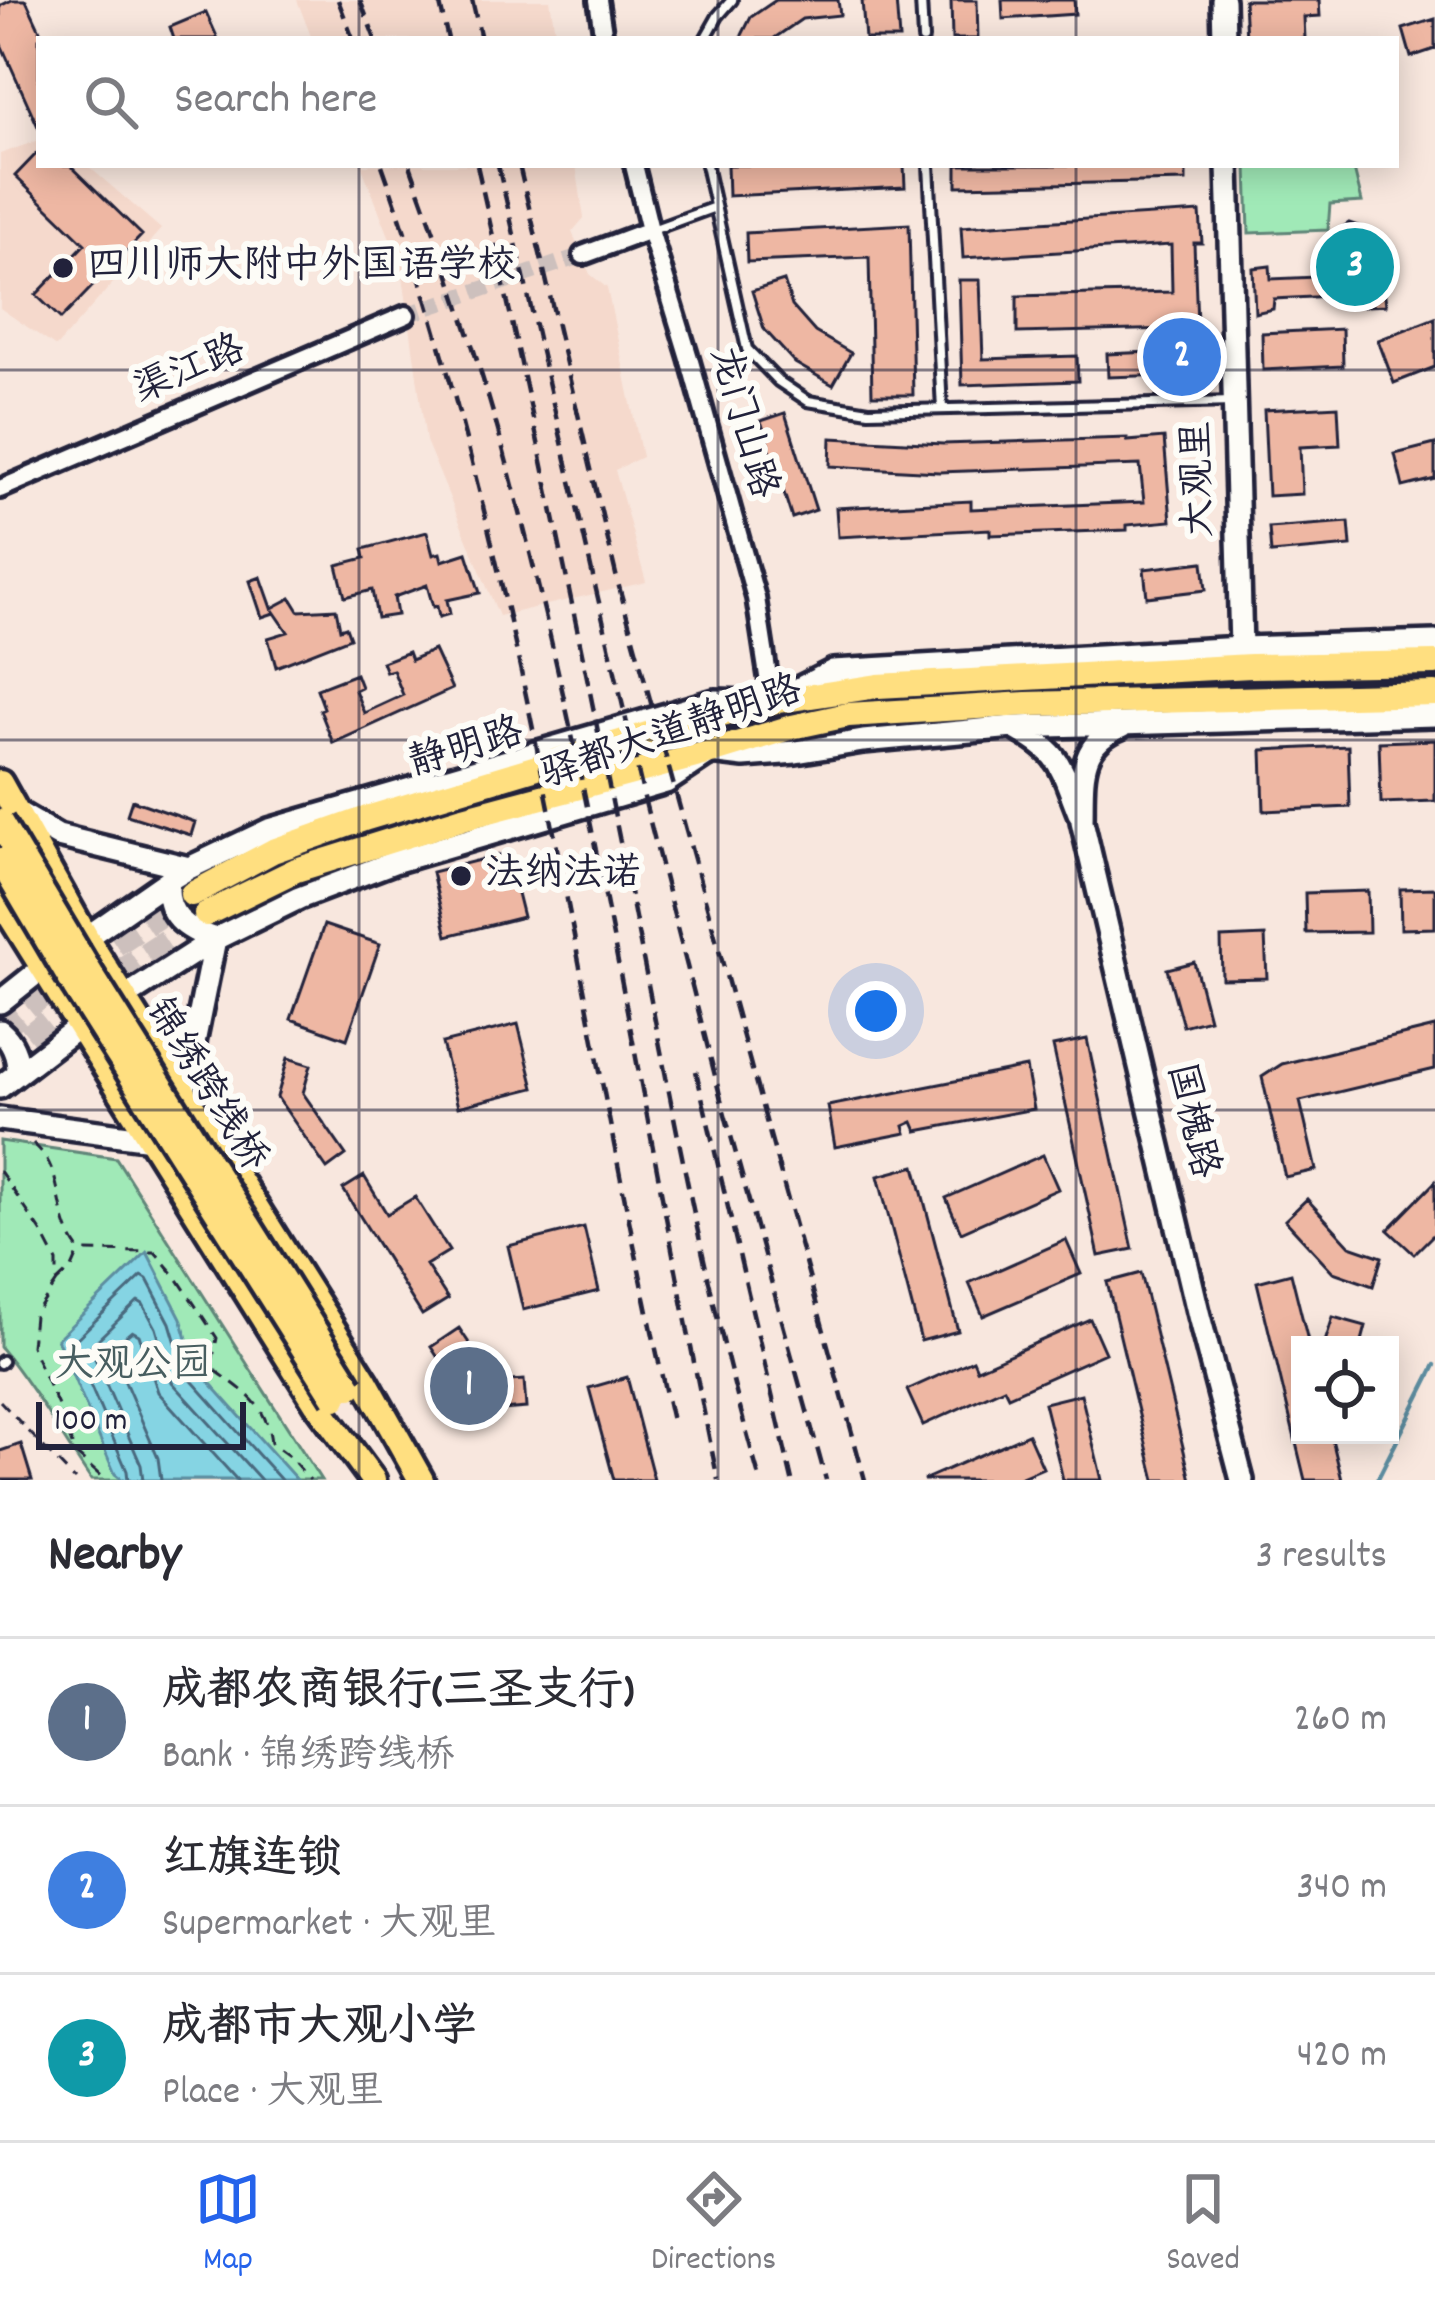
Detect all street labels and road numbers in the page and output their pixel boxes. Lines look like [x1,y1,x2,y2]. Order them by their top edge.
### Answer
street label: 渠江路 [125,324,255,420]
street label: 龙门山路 [693,340,789,506]
street label: 大观里 [1172,420,1230,538]
street label: 驿都大道静明路 [534,665,810,805]
street label: 静明路 [403,707,531,793]
street label: 锦绣跨线桥 [129,989,279,1183]
street label: 国槐路 [1150,1058,1230,1184]

